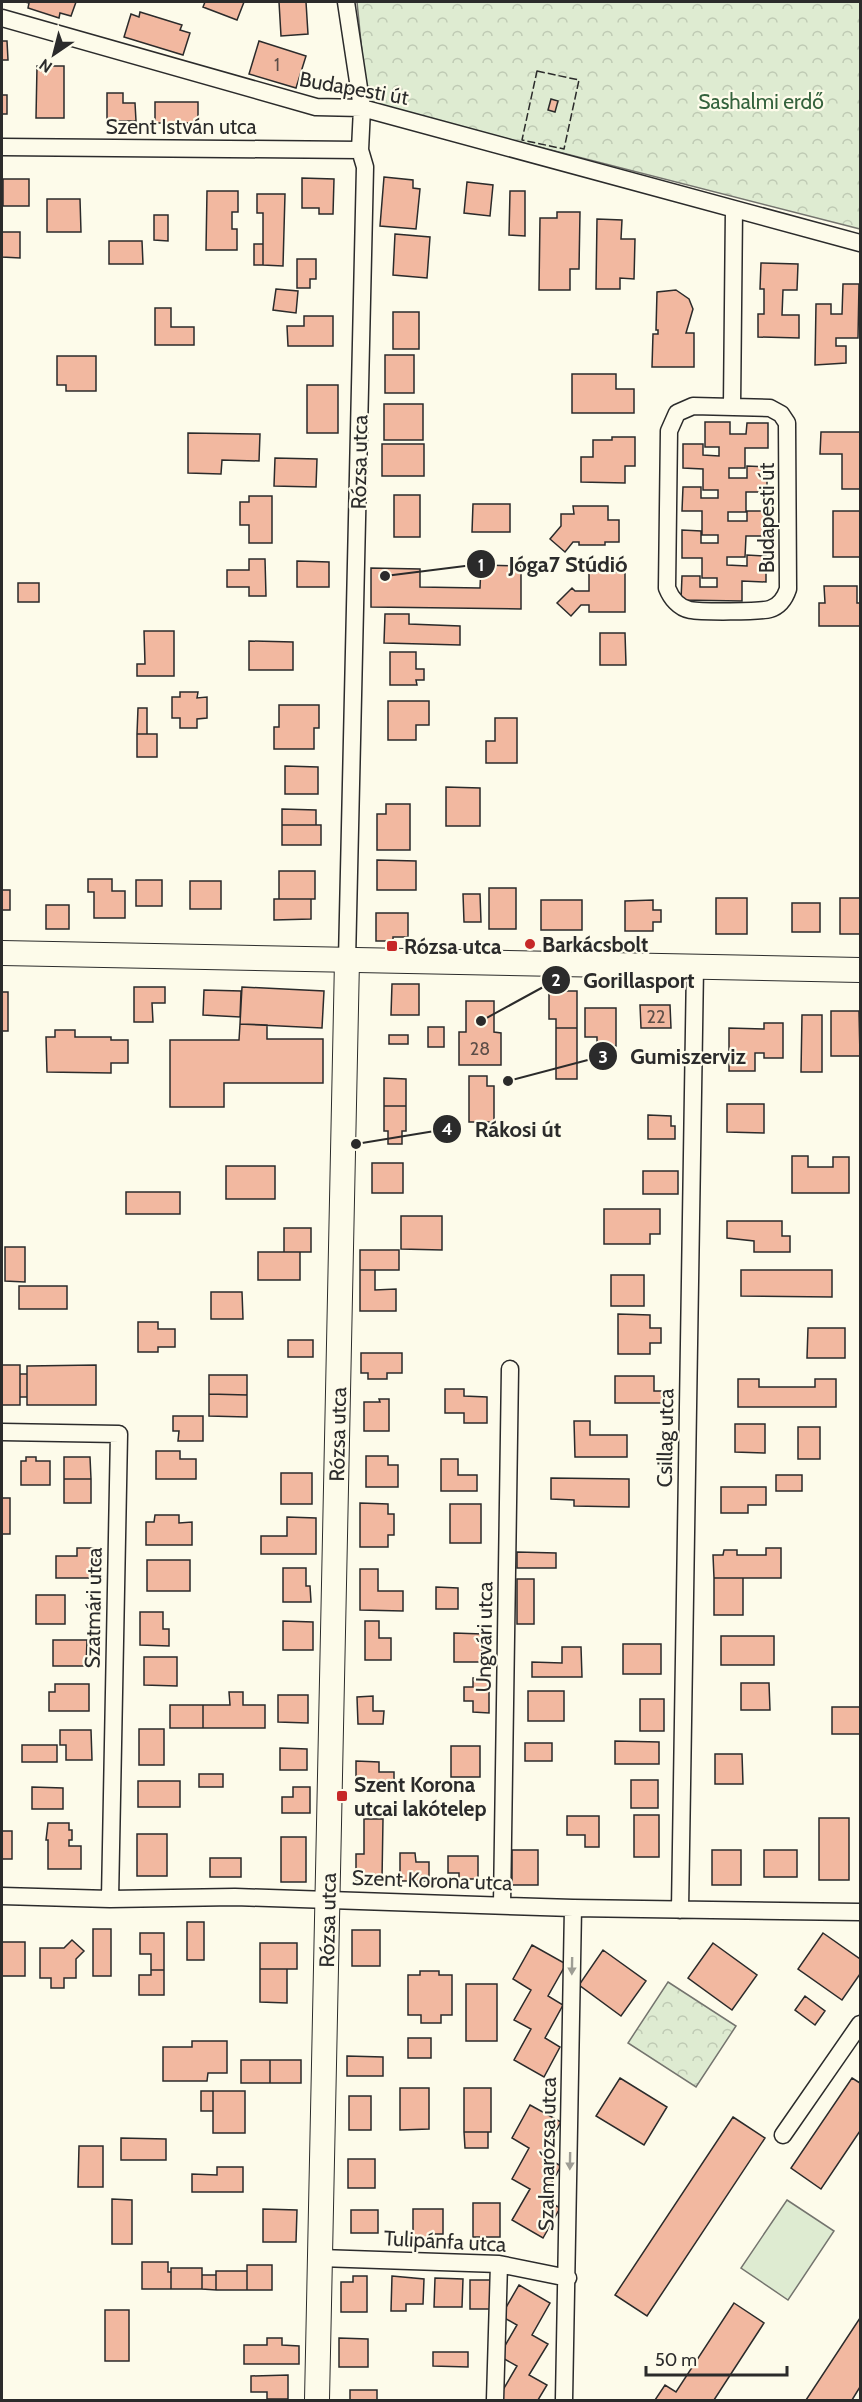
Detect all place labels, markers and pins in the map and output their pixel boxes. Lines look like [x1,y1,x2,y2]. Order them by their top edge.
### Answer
callout: Jóga7 Stúdió [466,544,639,584]
place label: Barkácsbolt [542,932,648,957]
place label: Rózsa utca [404,934,502,959]
marker: Barkácsbolt [523,937,537,951]
marker: Rózsa utca [385,939,399,953]
callout: Gorillasport [541,960,707,1000]
callout: Gumiszerviz [588,1036,757,1076]
callout: Rákosi út [432,1109,573,1149]
place label: Szent Korona utcai lakótelep [354,1772,486,1821]
marker: Szent Korona utcai lakótelep [335,1789,349,1803]

